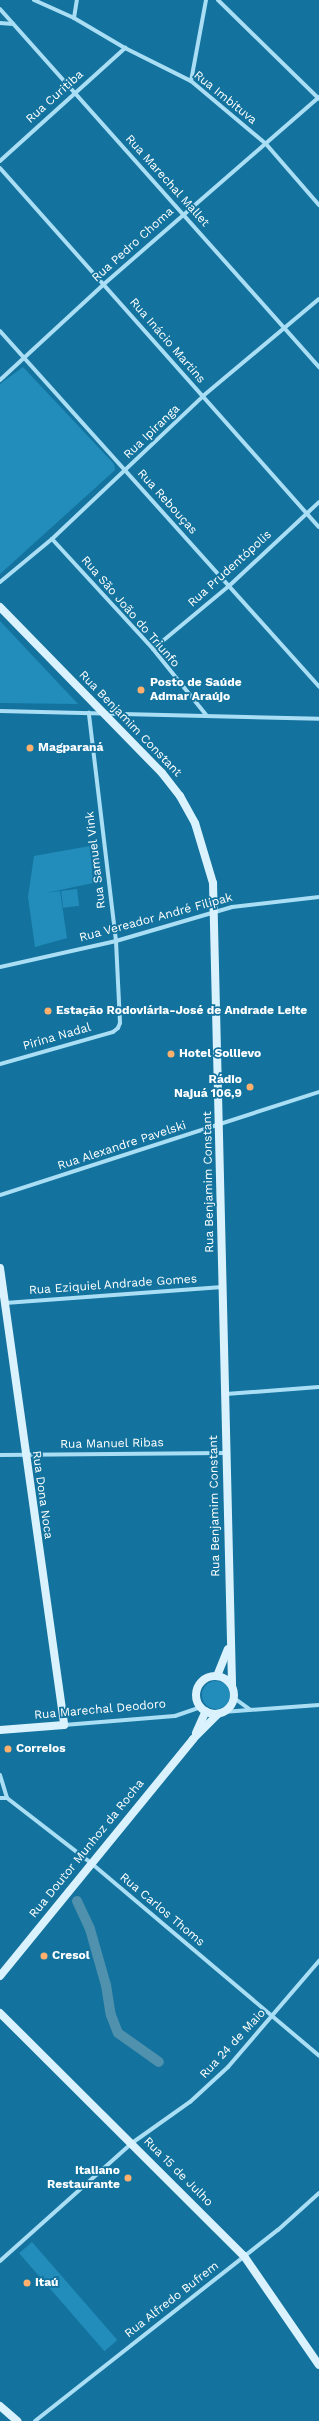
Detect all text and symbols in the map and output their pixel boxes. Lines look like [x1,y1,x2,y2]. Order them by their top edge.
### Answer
street label: Rua Curitiba [23,67,87,127]
street label: Rua Imbituva [191,68,259,128]
street label: Rua Marechal Mallet [122,132,212,230]
street label: Rua Pedro Choma [89,205,177,285]
street label: Rua Inácio Martins [126,295,208,387]
street label: Rua Ipiranga [121,402,183,462]
street label: Rua Rebouças [134,466,200,538]
street label: Rua Prudentópolis [185,528,275,610]
street label: Rua São João do Triunfo [77,553,183,671]
street label: Rua Benjamim Constant [76,668,184,780]
place label: Posto de Saúde Admar Araújo [150,676,242,704]
marker: Posto de Saúde Admar Araújo [135,684,147,696]
place label: Magparaná [38,741,103,755]
marker: Magparaná [25,743,35,753]
street label: Rua Samuel Vink [83,810,109,910]
street label: Rua Vereador André Filipak [77,890,235,946]
place label: Estação Rodoviária-José de Andrade Leite [56,1004,307,1018]
marker: Estação Rodoviária-José de Andrade Leite [43,1006,53,1016]
street label: Pirina Nadal [21,1020,93,1054]
place label: Hotel Sollievo [179,1047,261,1061]
marker: Hotel Sollievo [166,1049,176,1059]
place label: Rádio Najuá 106,9 [174,1073,242,1101]
marker: Rádio Najuá 106,9 [245,1082,255,1092]
street label: Rua Benjamim Constant [201,1111,217,1253]
street label: Rua Alexandre Pavelski [55,1118,189,1174]
street label: Rua Eziquiel Andrade Gomes [28,1272,198,1298]
street label: Rua Benjamim Constant [207,1435,223,1577]
street label: Rua Manuel Ribas [60,1436,164,1452]
street label: Rua Dona Noca [29,1450,55,1540]
street label: Rua Marechal Deodoro [33,1697,167,1723]
place label: Correios [16,1742,66,1756]
marker: Correios [3,1744,13,1754]
street label: Rua Doutor Munhoz da Rocha [26,1776,148,1922]
street label: Rua Carlos Thoms [116,1870,208,1950]
place label: Cresol [52,1949,90,1963]
marker: Cresol [39,1951,49,1961]
street label: Rua 24 de Maio [197,2006,269,2082]
street label: Rua 15 de Julho [140,2134,216,2210]
place label: Italiano Restaurante [47,2164,120,2192]
marker: Italiano Restaurante [123,2173,133,2183]
street label: Rua Alfredo Bufrem [122,2259,222,2341]
place label: Itaú [35,2276,59,2290]
marker: Itaú [22,2278,32,2288]

